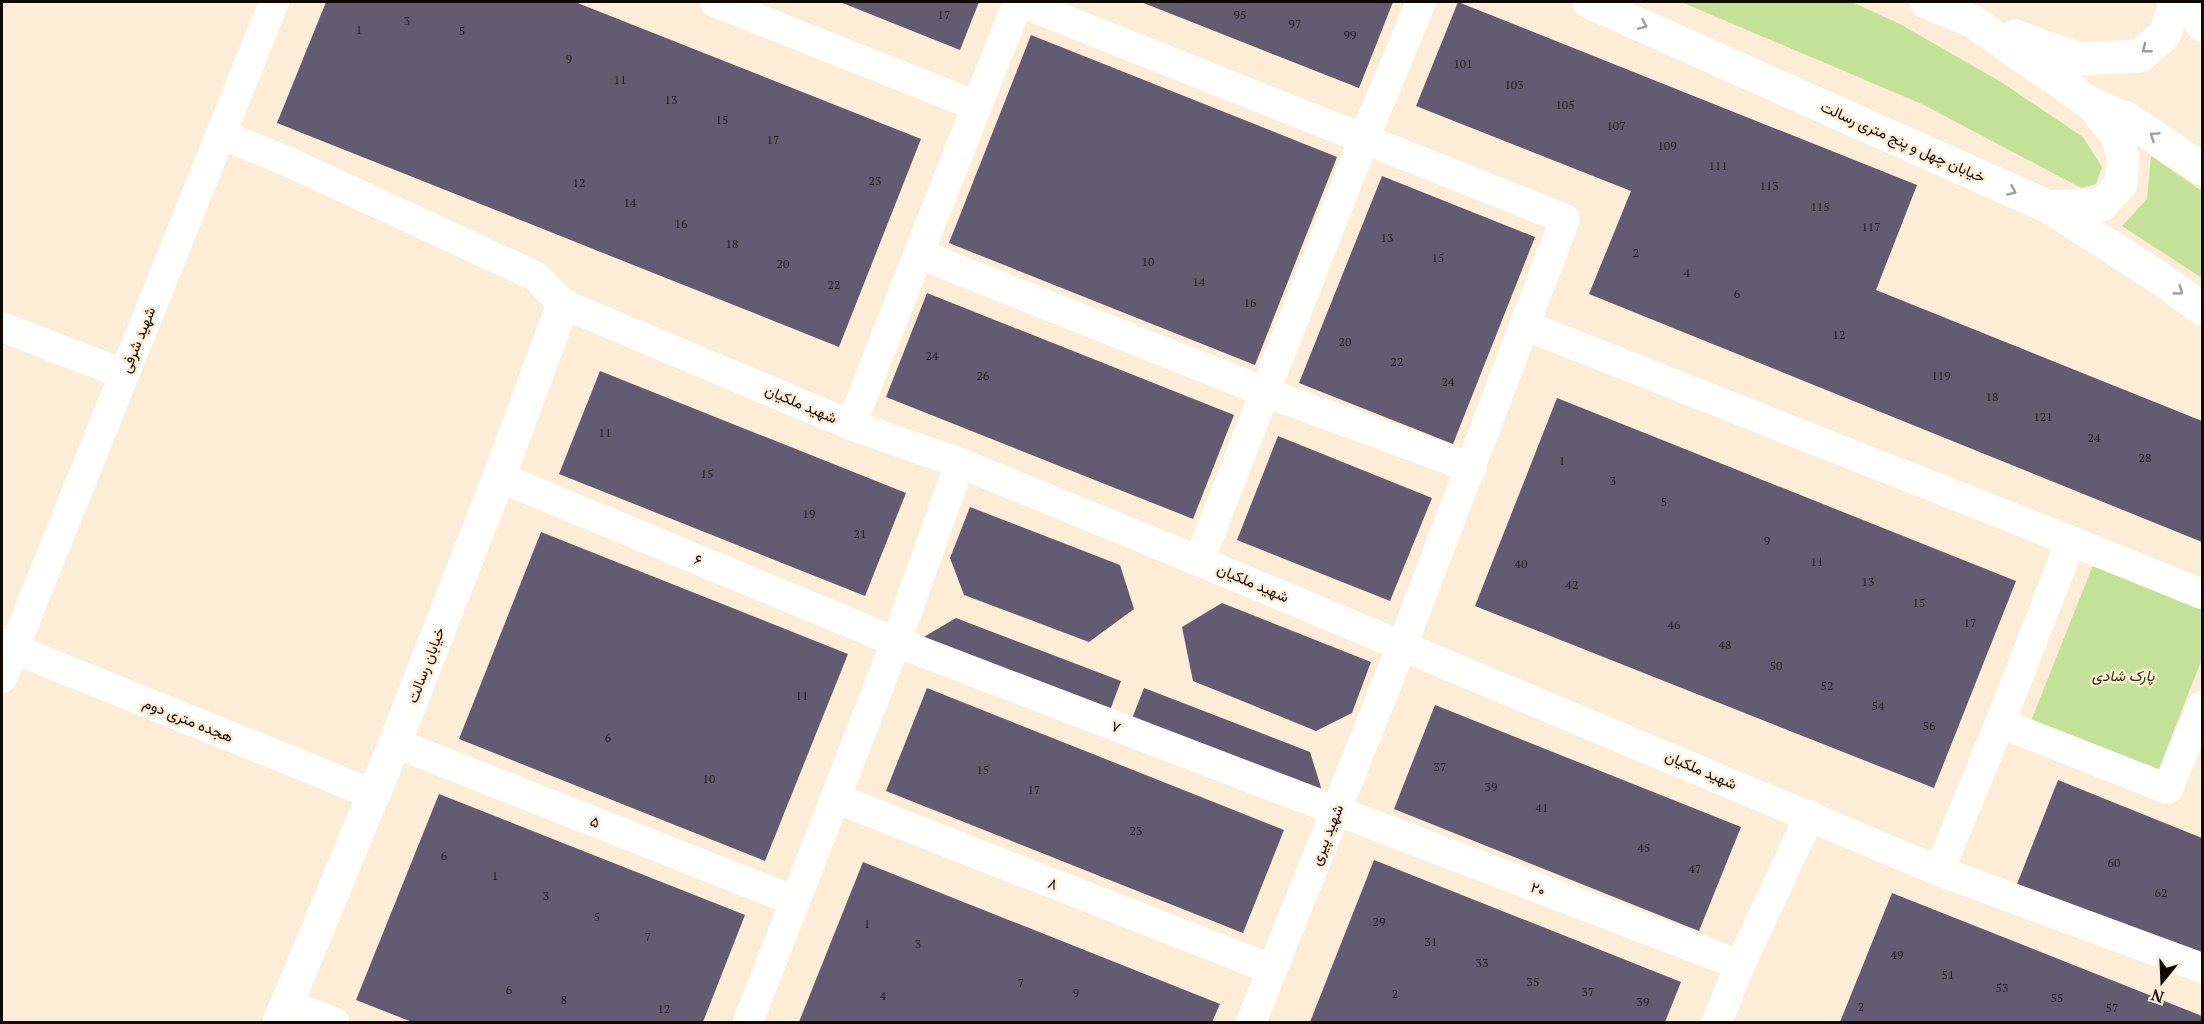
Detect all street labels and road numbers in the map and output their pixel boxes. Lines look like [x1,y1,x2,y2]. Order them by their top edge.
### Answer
street label: خیابان چهل و پنج متری رسالت [1817,96,1989,188]
street label: شهید شرفی [115,303,160,376]
street label: شهید ملکیان [762,379,841,427]
street label: ۶ [691,548,706,570]
street label: شهید ملکیان [1214,558,1293,606]
street label: خیابان رسالت [401,624,449,705]
street label: هجده متری دوم [140,692,236,747]
street label: ۷ [1109,715,1124,737]
street label: شهید ملکیان [1662,745,1741,793]
street label: شهید پیری [1305,801,1348,868]
street label: ۵ [588,810,603,832]
street label: ۸ [1046,872,1061,894]
street label: ۲۰ [1528,876,1549,900]

